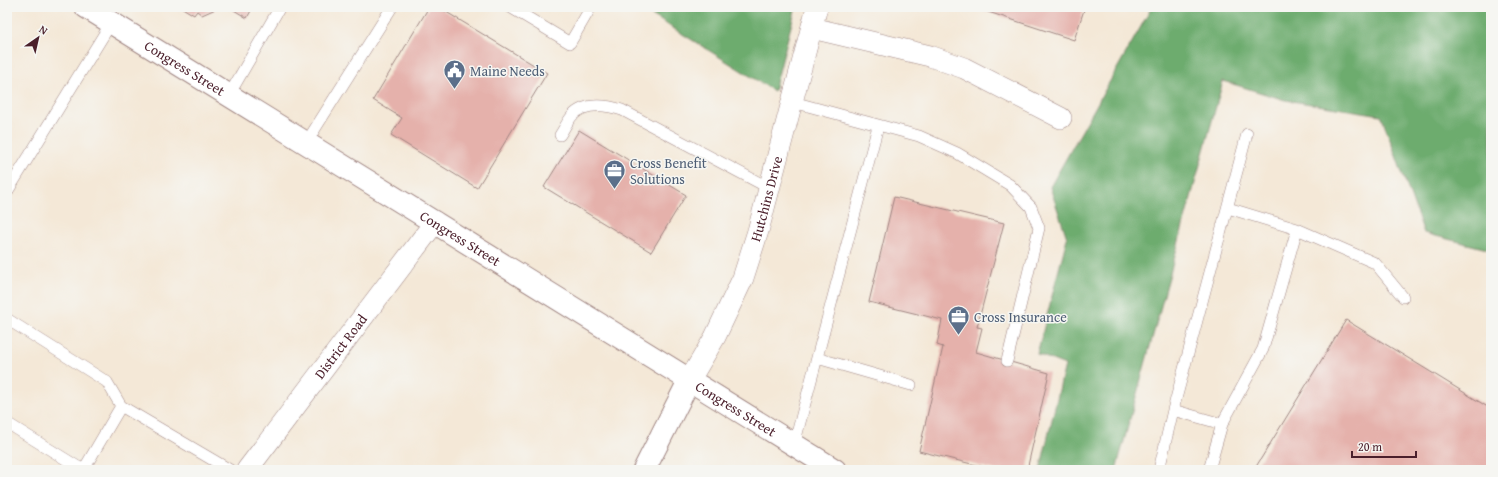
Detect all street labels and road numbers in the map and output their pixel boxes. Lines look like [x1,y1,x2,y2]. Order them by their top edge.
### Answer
street label: Congress Street [141,35,229,101]
street label: Hutchins Drive [745,154,787,244]
street label: Congress Street [416,206,504,271]
street label: District Road [310,310,372,383]
street label: Congress Street [692,376,780,441]

